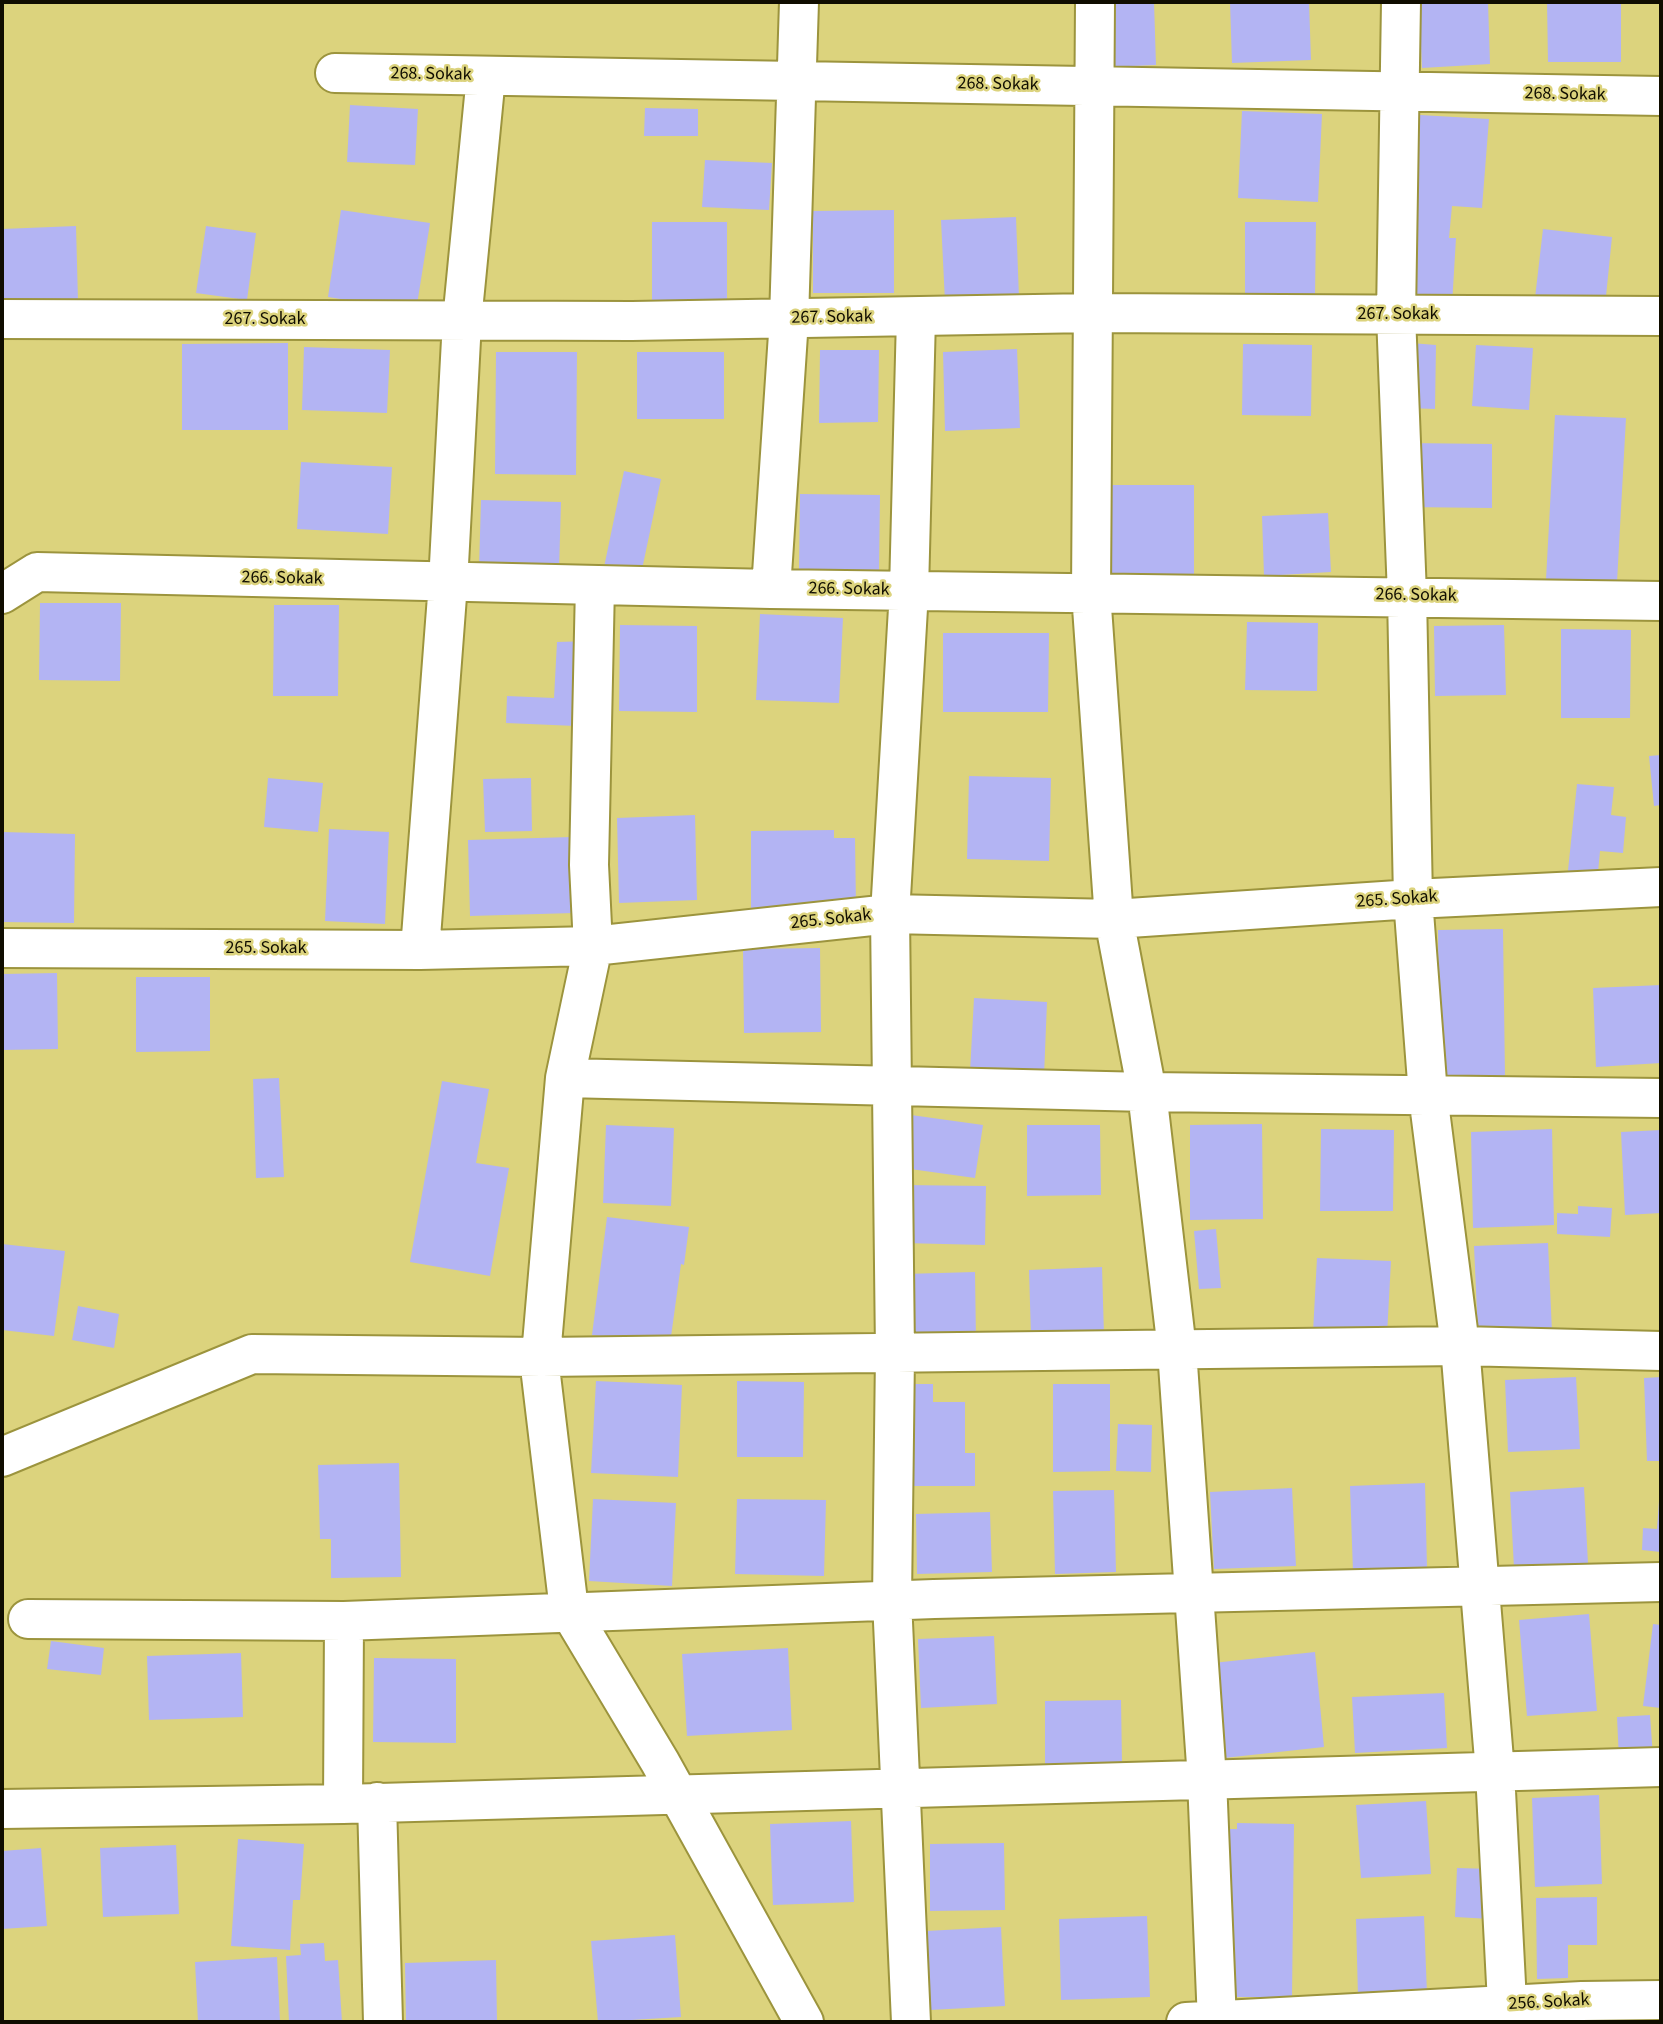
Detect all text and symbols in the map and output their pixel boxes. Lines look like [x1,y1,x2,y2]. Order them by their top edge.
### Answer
street label: 268. Sokak [390,63,472,87]
street label: 268. Sokak [957,73,1039,97]
street label: 268. Sokak [1524,83,1606,107]
street label: 267. Sokak [1358,304,1438,326]
street label: 267. Sokak [791,306,873,330]
street label: 267. Sokak [225,309,305,331]
street label: 266. Sokak [241,567,323,591]
street label: 266. Sokak [808,578,890,602]
street label: 266. Sokak [1375,584,1457,608]
street label: 265. Sokak [1356,886,1438,914]
street label: 265. Sokak [790,905,872,935]
street label: 265. Sokak [226,938,306,960]
street label: 256. Sokak [1508,1990,1590,2016]

